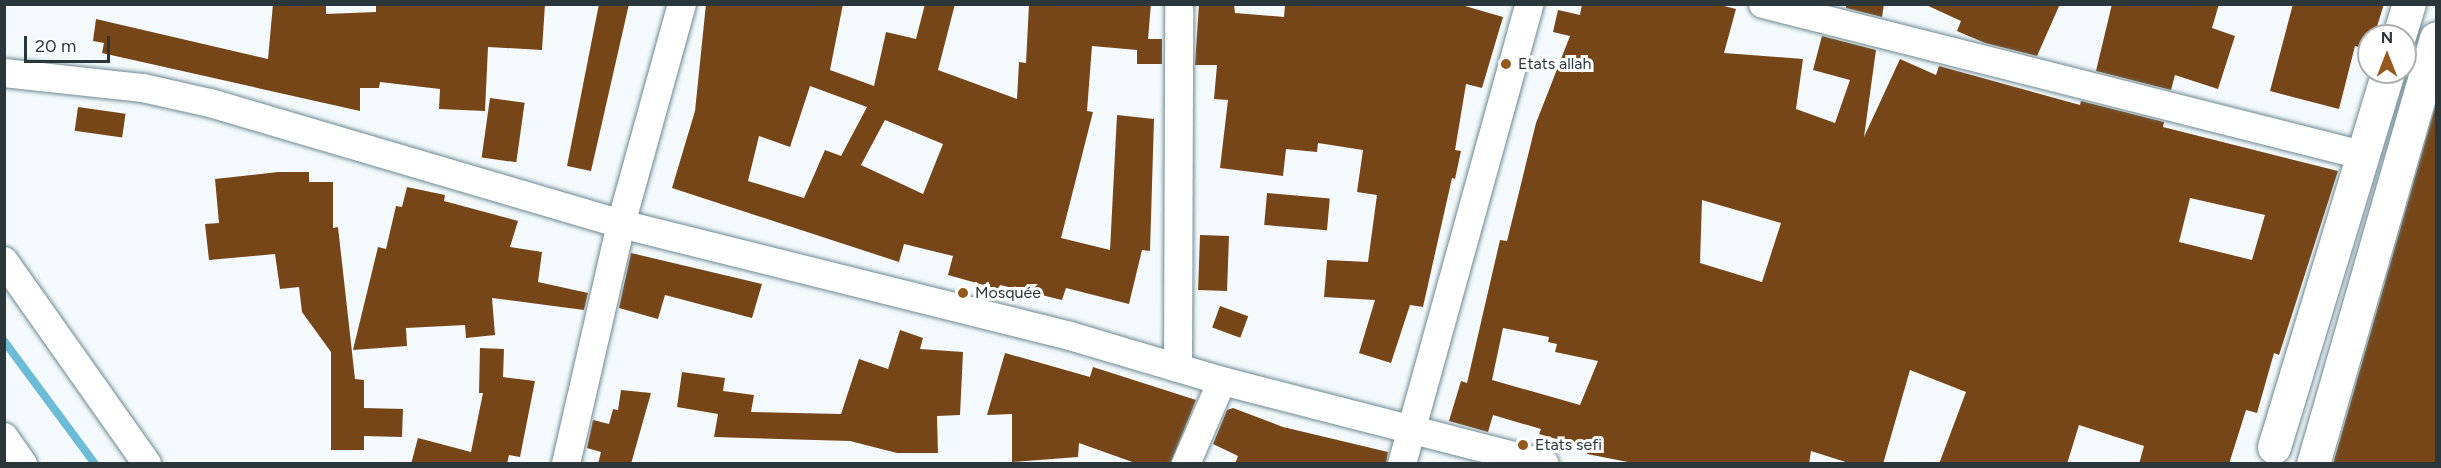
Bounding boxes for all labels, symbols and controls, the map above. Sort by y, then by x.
scale bar [27,24,112,62]
north arrow [2357,24,2417,84]
text: N [2381,28,2393,47]
text: 20 m [35,35,76,57]
place label: Etats allah [1518,54,1591,74]
marker: Etats allah [1499,57,1513,71]
place label: Mosquée [975,283,1041,303]
marker: Mosquée [956,286,970,300]
place label: Etats sefi [1535,435,1602,455]
marker: Etats sefi [1516,438,1530,452]

